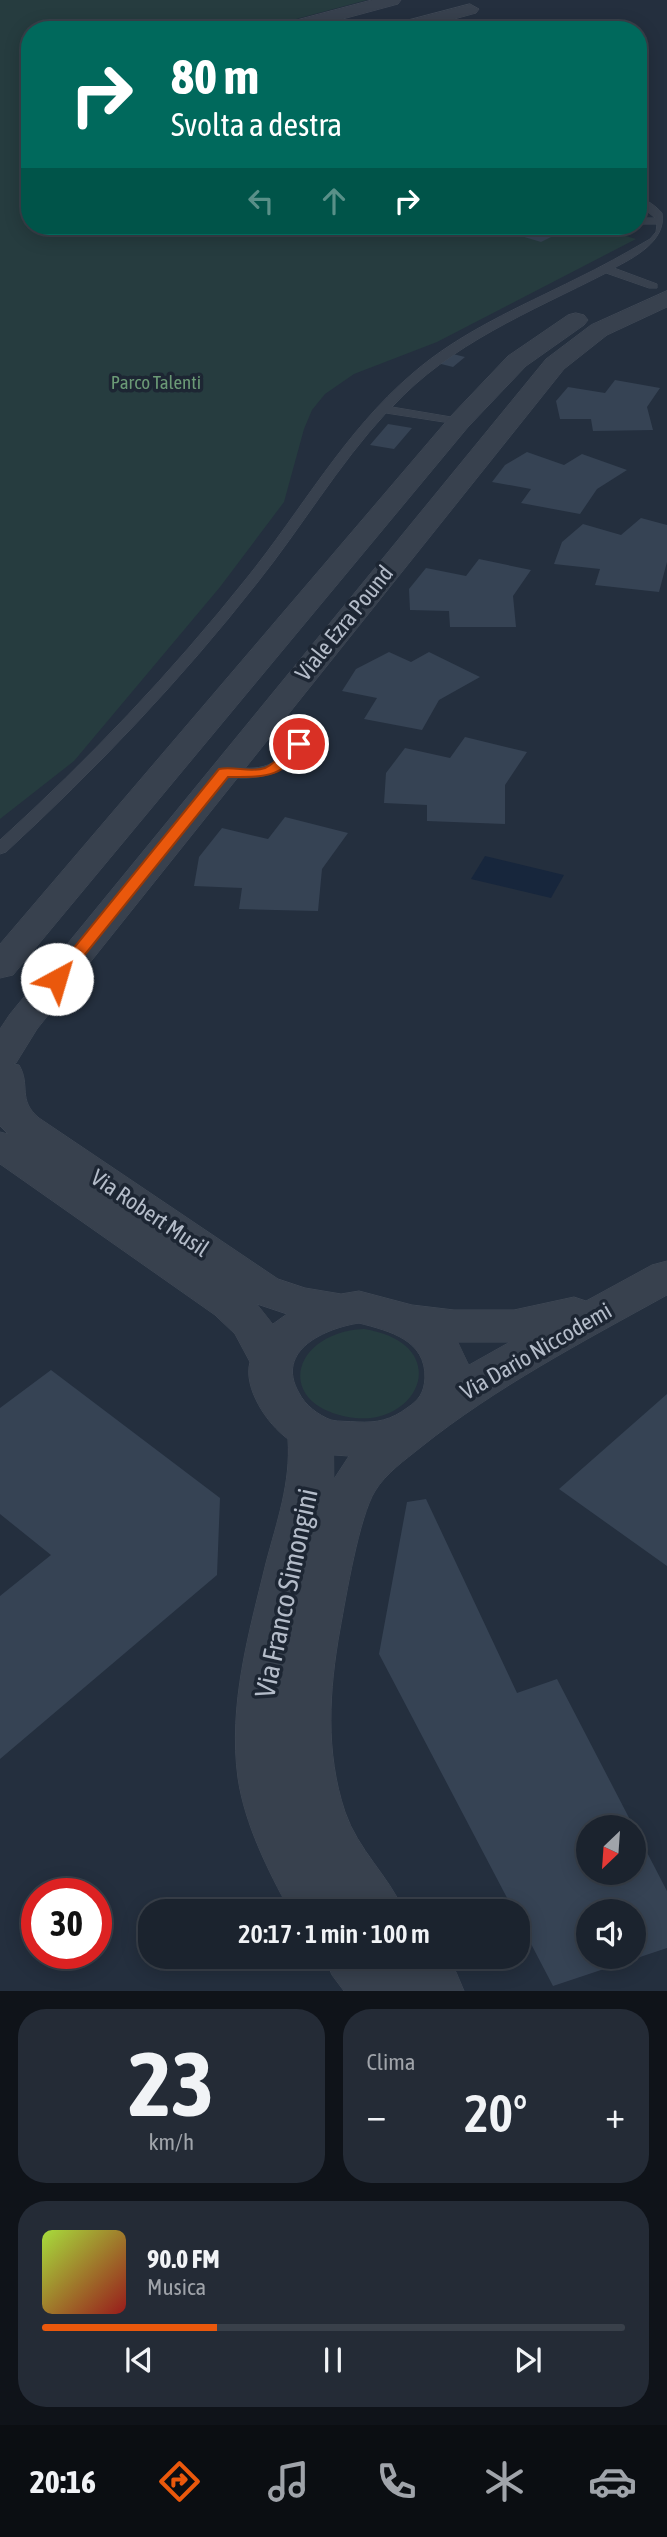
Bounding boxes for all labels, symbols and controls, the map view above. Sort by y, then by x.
text: 80 m [171,48,259,104]
icon: right [56,49,147,140]
text: Svolta a destra [171,106,342,143]
icon: left [242,182,280,220]
icon: ahead [315,182,353,220]
icon: right [388,182,426,220]
park label: Parco Talenti [111,371,201,393]
street label: Viale Ezra Pound [290,560,398,686]
pin [269,714,329,774]
icon: arrive [280,725,318,763]
position arrow [20,942,94,1016]
street label: Via Robert Musil [86,1164,214,1262]
street label: Via Dario Niccodemi [456,1297,616,1405]
street label: Via Franco Simongini [248,1486,324,1700]
north arrow [576,1815,646,1885]
map controls [576,1815,646,1969]
speed limit sign: 30 [21,1878,112,1969]
button: sound [576,1899,646,1969]
text: 20:17 · 1 min · 100 m [238,1919,430,1949]
text: 23 [128,2031,214,2135]
text: Clima [367,2049,416,2075]
text: 20° [464,2083,527,2143]
text: − [367,2093,386,2136]
text: + [605,2093,625,2136]
text: km/h [148,2129,194,2155]
text: 90.0 FM [147,2244,220,2274]
text: Musica [147,2274,206,2300]
icon: previous [120,2341,158,2379]
icon: pause [314,2341,352,2379]
icon: next [509,2341,547,2379]
icon: directions [155,2457,204,2506]
icon: music [264,2457,313,2506]
icon: phone [372,2457,421,2506]
icon: climate [480,2457,529,2506]
icon: car [588,2457,637,2506]
text: 20:16 [30,2463,96,2500]

